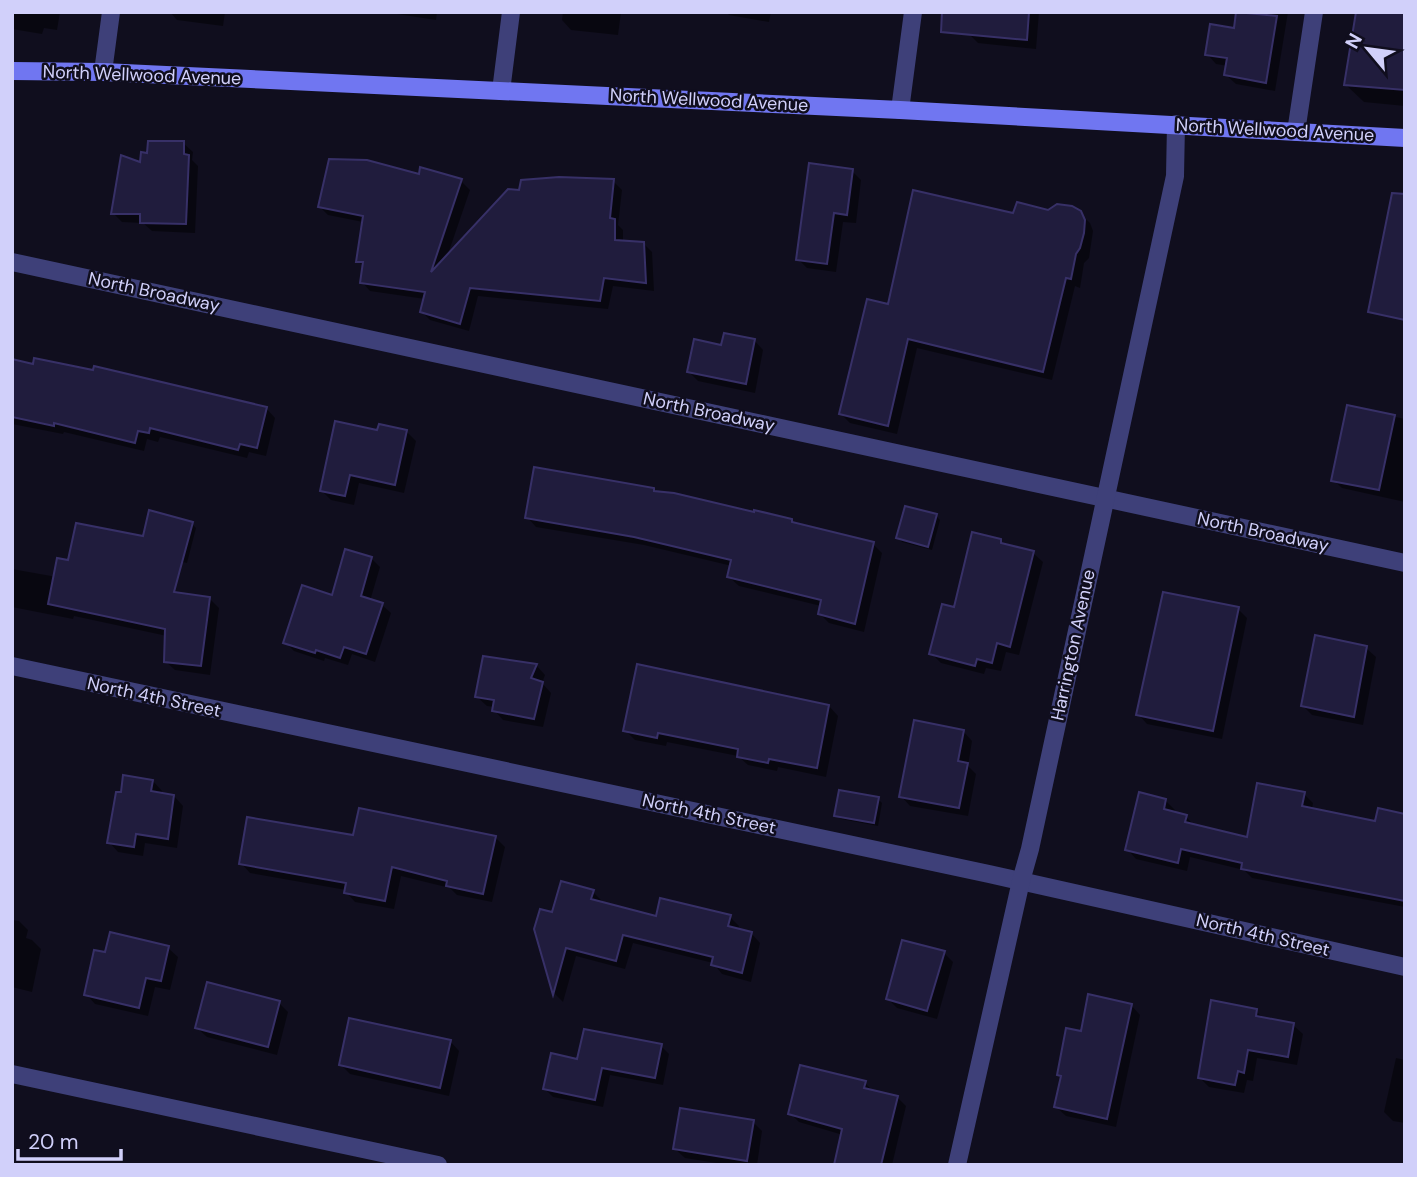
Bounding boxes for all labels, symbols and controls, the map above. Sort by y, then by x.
north arrow [1333,14,1403,84]
text: N [1339,29,1368,53]
street label: North Wellwood Avenue [42,60,242,90]
street label: North Wellwood Avenue [609,83,809,117]
street label: North Wellwood Avenue [1175,113,1375,147]
street label: North Broadway [86,266,222,318]
street label: North Broadway [641,386,777,438]
street label: North Broadway [1195,506,1331,558]
street label: Harrington Avenue [1045,567,1101,723]
street label: North 4th Street [85,671,223,723]
street label: North 4th Street [640,788,778,840]
street label: North 4th Street [1194,908,1332,962]
scale bar [18,1118,121,1162]
text: 20 m [28,1128,79,1156]

